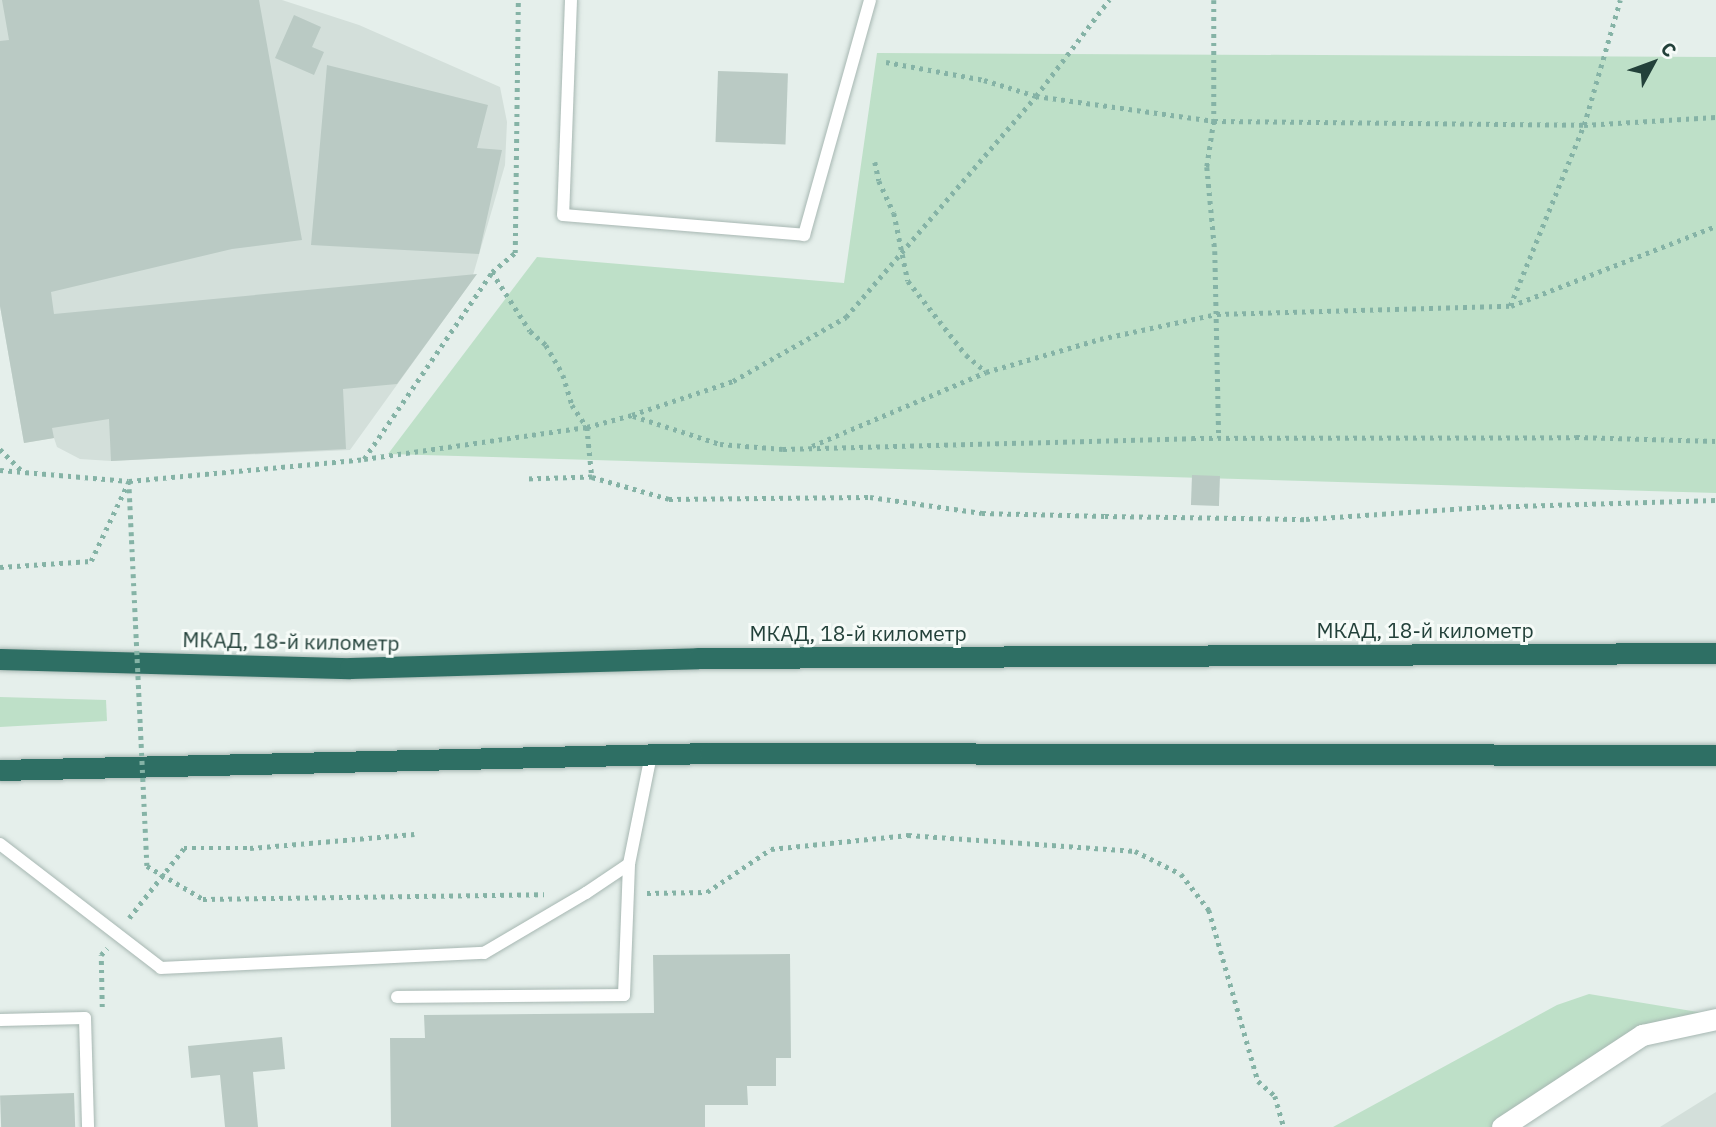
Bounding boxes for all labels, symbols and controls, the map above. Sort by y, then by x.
north arrow [1618,28,1688,98]
text: С [1656,37,1682,62]
street label: МКАД, 18-й километр [1316,617,1534,643]
street label: МКАД, 18-й километр [749,620,967,646]
street label: МКАД, 18-й километр [182,627,400,655]

